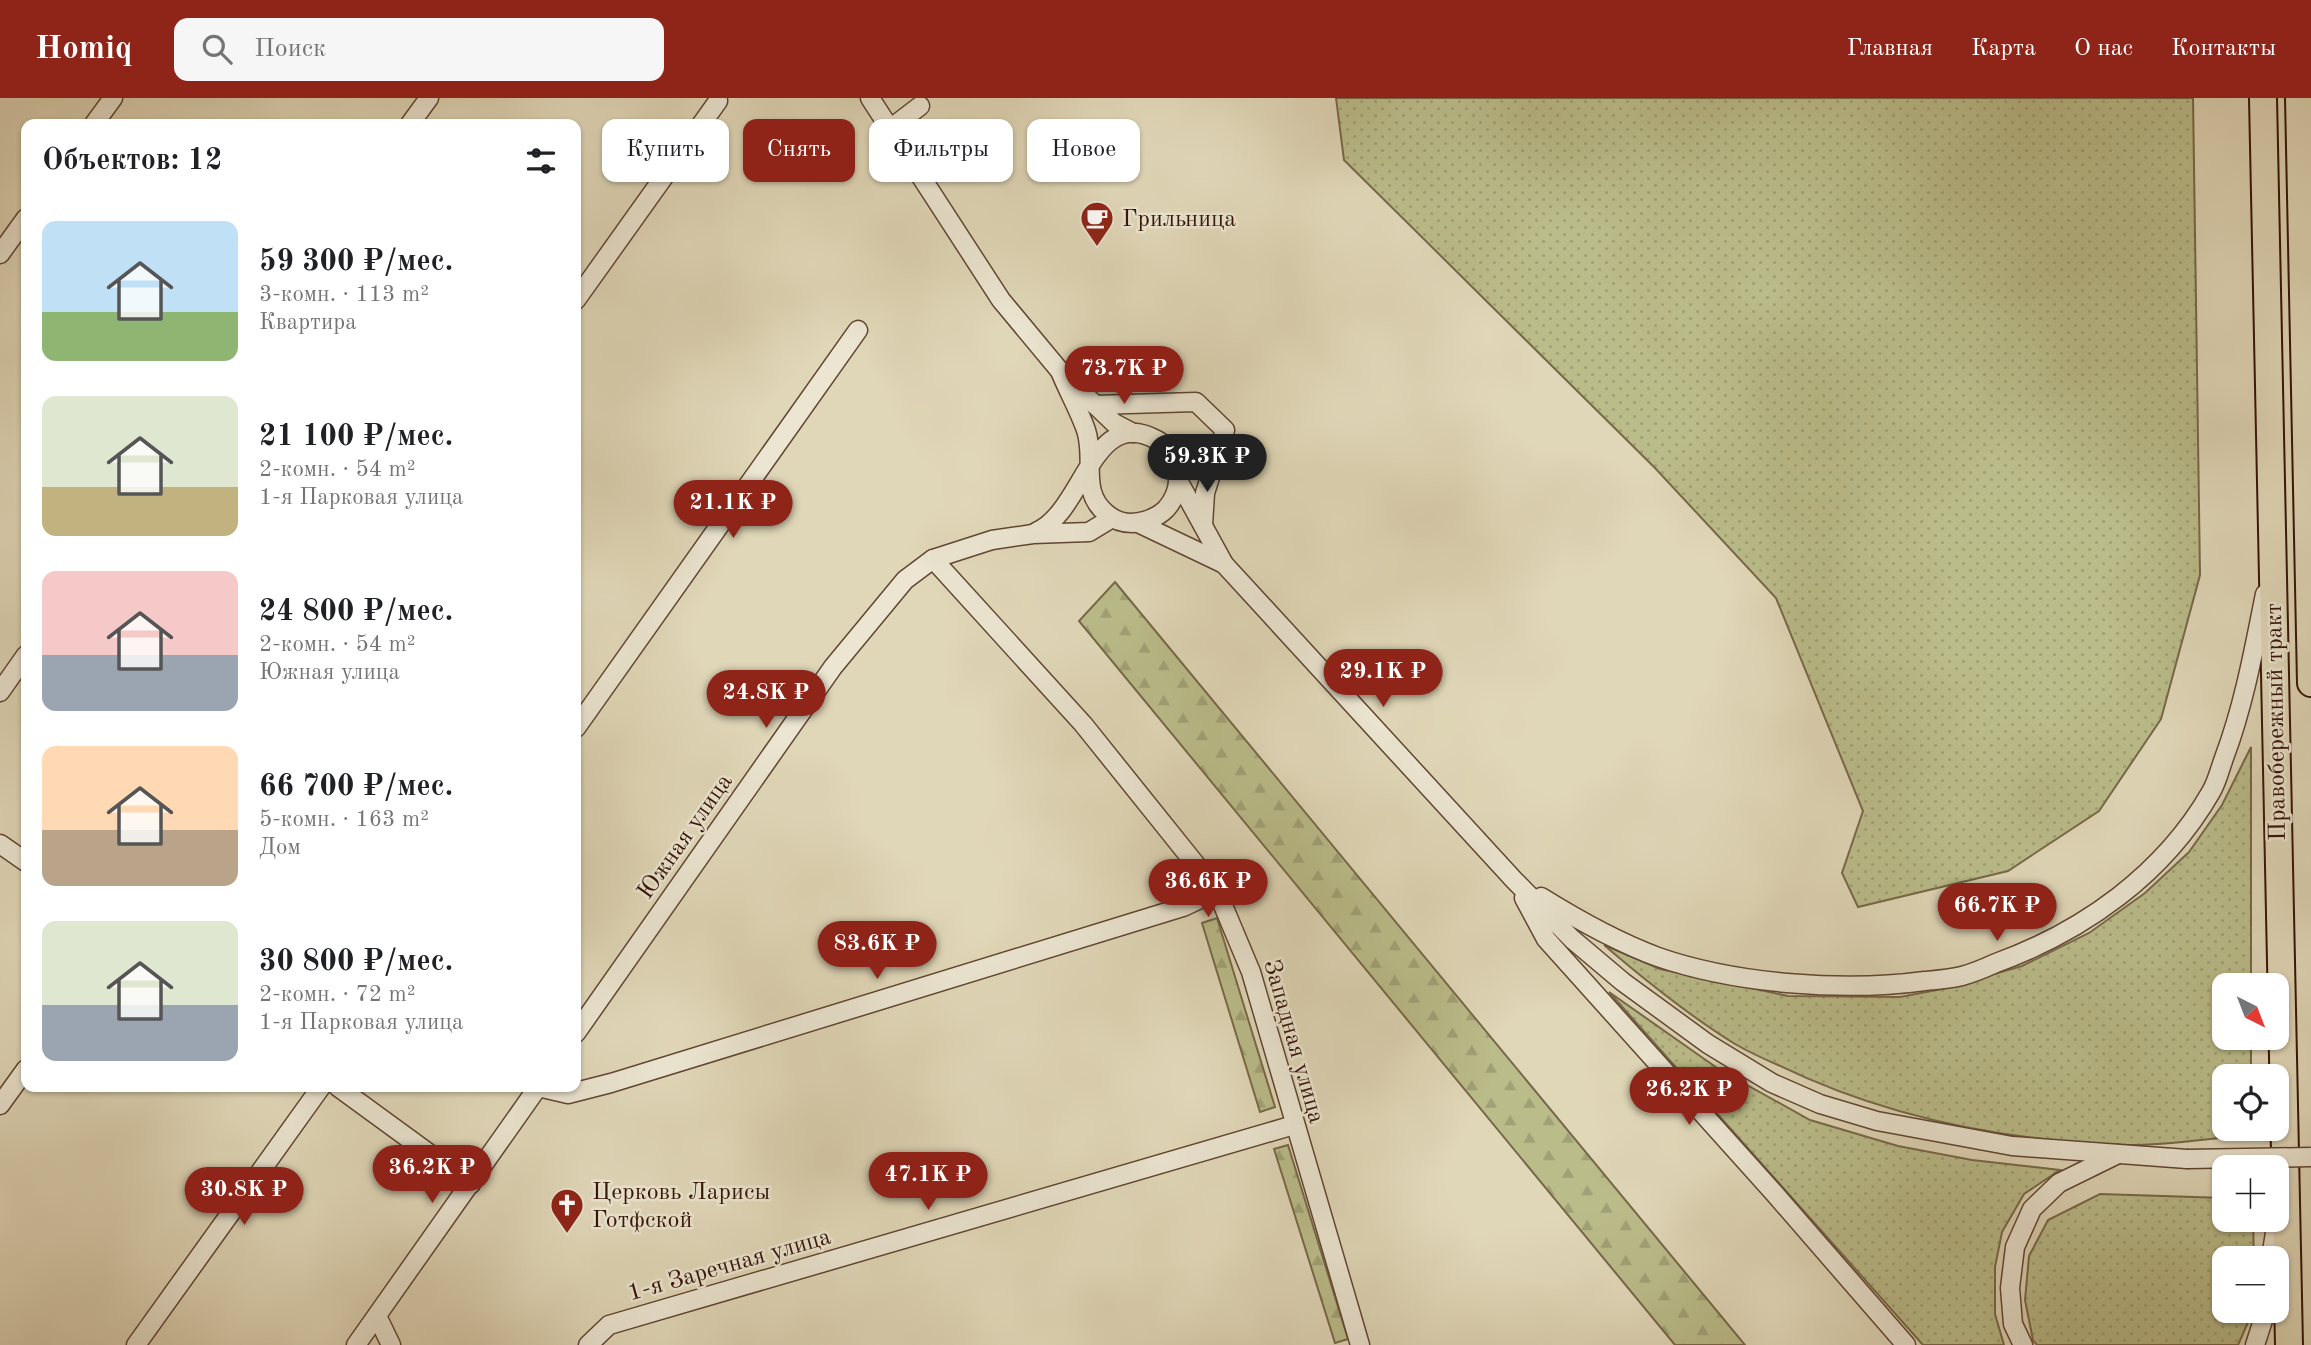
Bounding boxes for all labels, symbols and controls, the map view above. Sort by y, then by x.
search box [174,18,664,81]
icon: search [198,30,236,68]
text: Homiq [35,33,132,66]
text: Поиск [254,36,326,62]
text: Главная [1847,37,1933,61]
text: Карта [1971,37,2036,61]
text: О нас [2074,37,2133,61]
text: Контакты [2171,37,2276,61]
chip: Купить [602,119,729,182]
chip: Снять [743,119,855,182]
chip: Фильтры [869,119,1013,182]
chip: Новое [1027,119,1140,182]
icon: filters [522,142,560,180]
text: Объектов: 12 [42,146,222,176]
cafe icon: Грильница [1078,199,1116,248]
place label: Грильница [1122,208,1236,232]
text: 59 300 ₽/мес. [259,247,453,277]
icon: home [98,249,182,333]
text: 3-комн. · 113 m² [259,283,429,306]
text: Квартира [259,311,357,334]
pin: 73.7K ₽ [1059,346,1189,406]
text: 73.7K ₽ [1081,357,1167,380]
text: 21 100 ₽/мес. [259,422,453,452]
icon: home [98,424,182,508]
pin: 59.3K ₽ [1142,434,1272,494]
text: 59.3K ₽ [1164,445,1250,468]
text: 2-комн. · 54 m² [259,458,416,481]
pin: 21.1K ₽ [668,480,798,540]
text: 1-я Парковая улица [259,486,463,509]
text: 21.1K ₽ [690,491,776,514]
text: 24 800 ₽/мес. [259,597,453,627]
icon: home [98,599,182,683]
street label: Правобережный тракт [2263,603,2291,841]
text: 2-комн. · 54 m² [259,633,416,656]
pin: 29.1K ₽ [1318,650,1448,709]
text: 29.1K ₽ [1340,660,1426,683]
text: Южная улица [259,661,400,684]
pin: 24.8K ₽ [701,670,831,730]
text: 24.8K ₽ [723,681,809,704]
street label: Южная улица [634,770,738,904]
text: 66 700 ₽/мес. [259,772,453,802]
icon: home [98,774,182,858]
text: 5-комн. · 163 m² [259,808,429,831]
text: Дом [259,836,301,859]
pin: 36.6K ₽ [1143,860,1273,919]
text: 36.6K ₽ [1165,870,1251,893]
pin: 66.7K ₽ [1932,884,2062,943]
text: 66.7K ₽ [1954,894,2040,917]
pin: 83.6K ₽ [812,922,942,981]
text: 83.6K ₽ [834,932,920,955]
text: 30 800 ₽/мес. [259,947,453,977]
icon: home [98,949,182,1033]
street label: Западная улица [1258,957,1328,1126]
north arrow [2212,973,2289,1050]
map controls [2212,973,2289,1323]
text: 2-комн. · 72 m² [259,983,416,1006]
text: 1-я Парковая улица [259,1011,463,1034]
button: locate [2212,1064,2289,1141]
pin: 26.2K ₽ [1624,1068,1754,1127]
text: 26.2K ₽ [1646,1078,1732,1101]
pin: 36.2K ₽ [367,1146,497,1205]
pin: 47.1K ₽ [863,1152,993,1212]
button: + [2212,1155,2289,1232]
text: 36.2K ₽ [389,1156,475,1179]
text: 47.1K ₽ [885,1163,971,1186]
pin: 30.8K ₽ [179,1168,309,1227]
text: 30.8K ₽ [201,1178,287,1201]
place label: Церковь Ларисы Готфской [592,1181,770,1233]
church icon: Церковь Ларисы Готфской [548,1186,586,1235]
street label: 1-я Заречная улица [625,1225,834,1306]
button: − [2212,1246,2289,1323]

